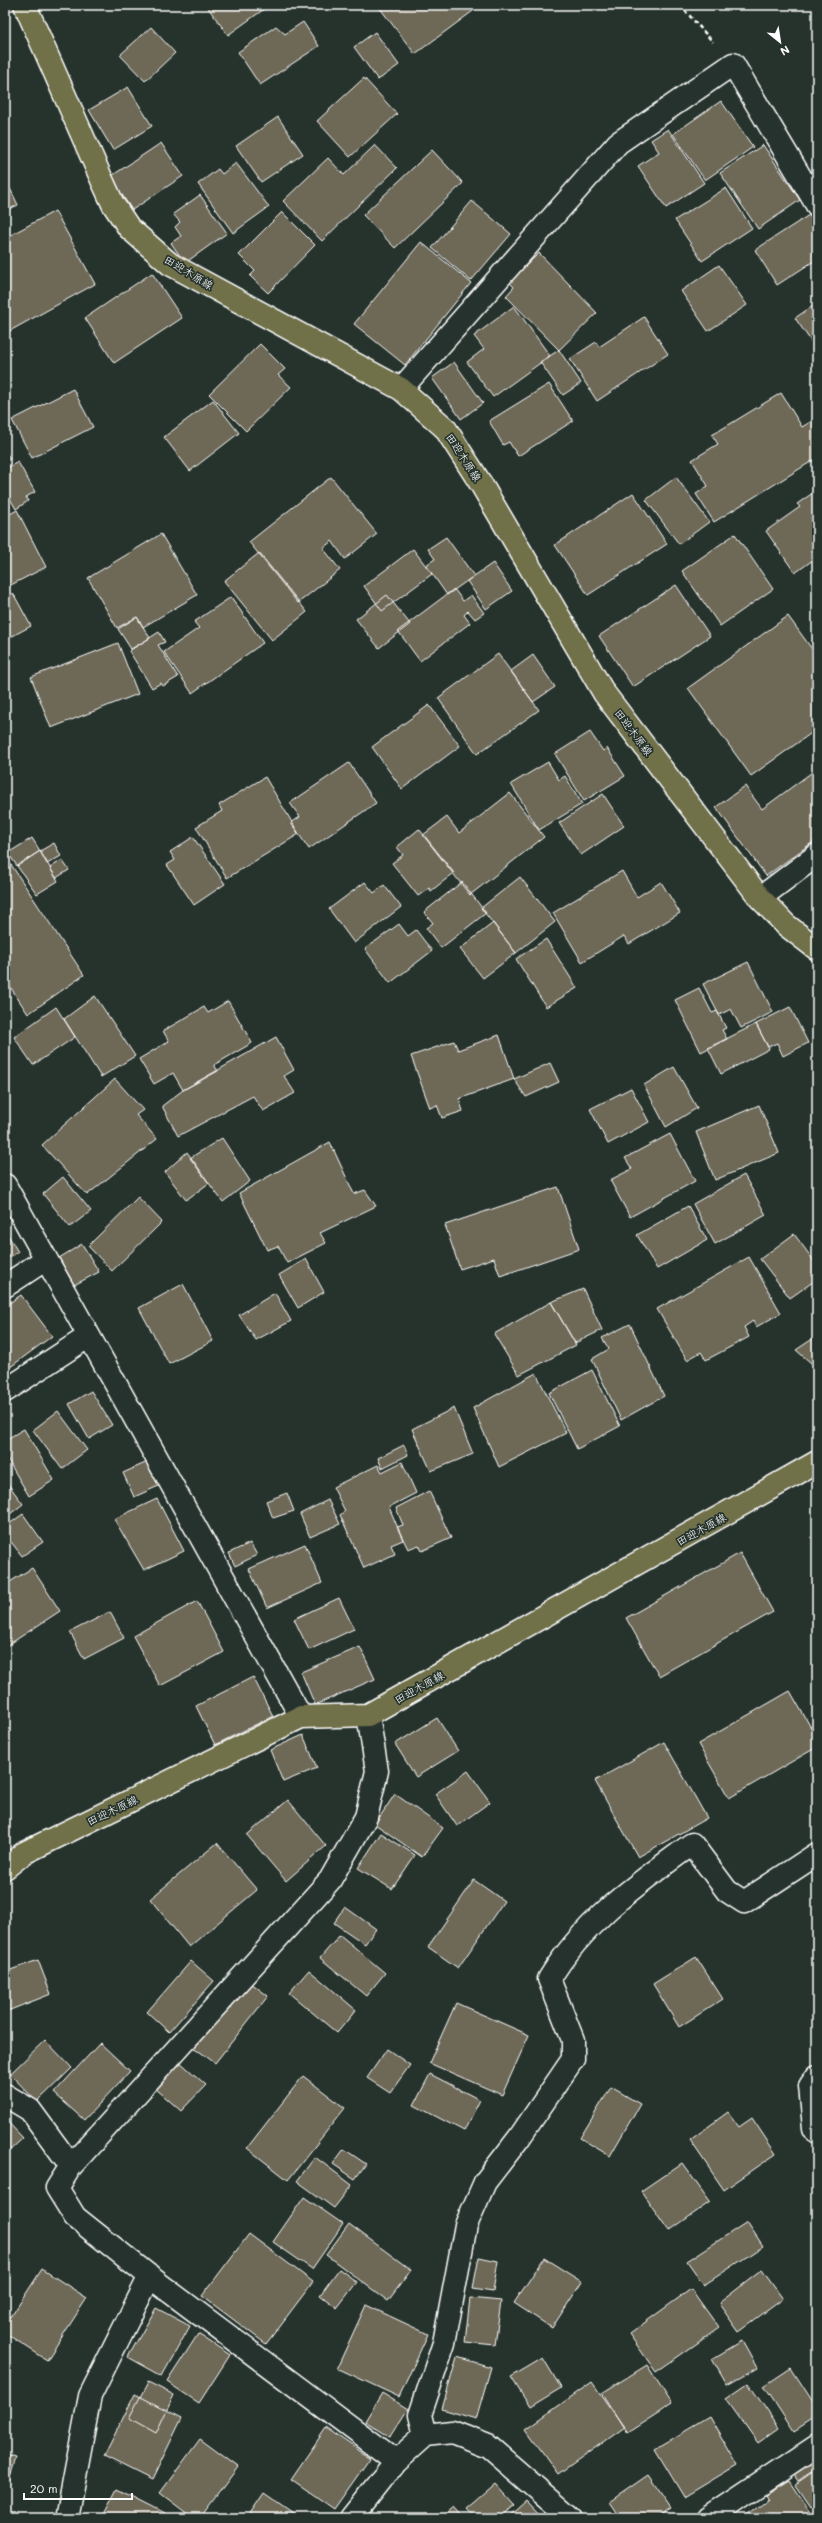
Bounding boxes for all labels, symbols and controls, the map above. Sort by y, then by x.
north arrow [760,22,800,62]
text: N [778,43,793,60]
street label: 田迎木原線 [162,251,216,293]
street label: 田迎木原線 [443,430,485,484]
street label: 田迎木原線 [611,706,657,758]
street label: 田迎木原線 [673,1509,729,1549]
street label: 田迎木原線 [391,1667,447,1707]
street label: 田迎木原線 [84,1791,140,1829]
scale bar [24,2475,132,2501]
text: 20 m [30,2480,58,2496]

